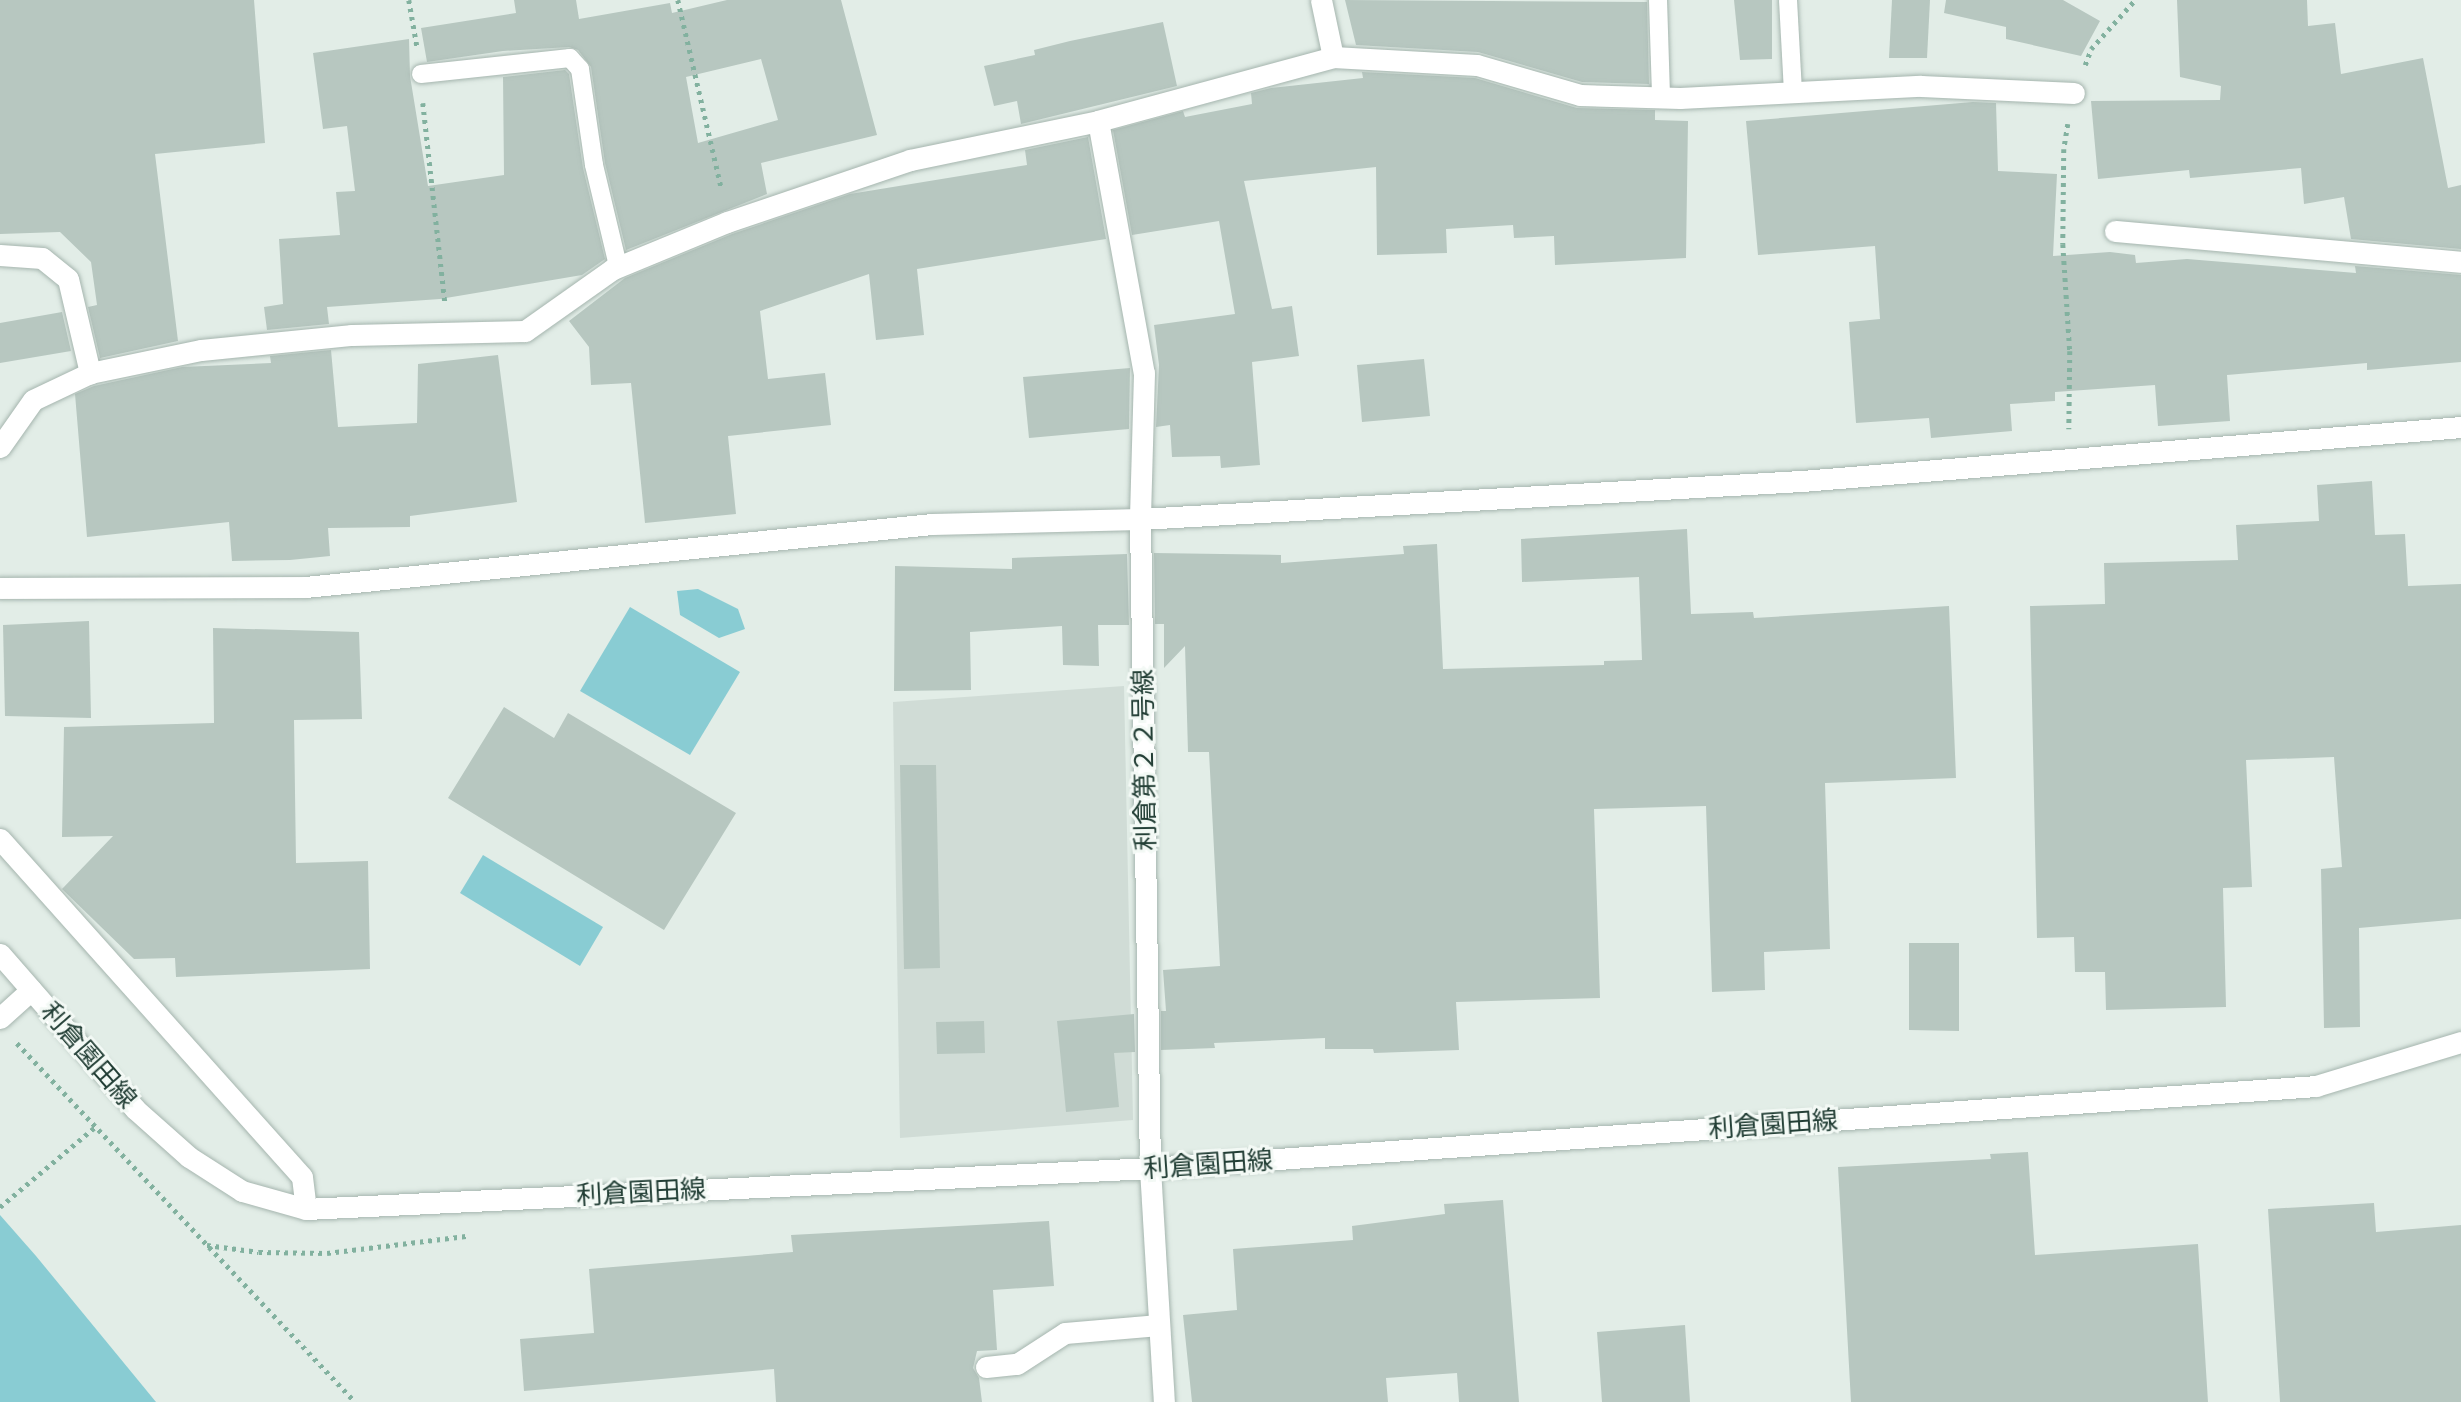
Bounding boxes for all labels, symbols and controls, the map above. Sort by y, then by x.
street label: 利倉第２２号線 [1127,669,1161,851]
street label: 利倉園田線 [35,996,143,1114]
street label: 利倉園田線 [1707,1104,1839,1144]
street label: 利倉園田線 [1142,1144,1274,1184]
street label: 利倉園田線 [575,1173,707,1211]

